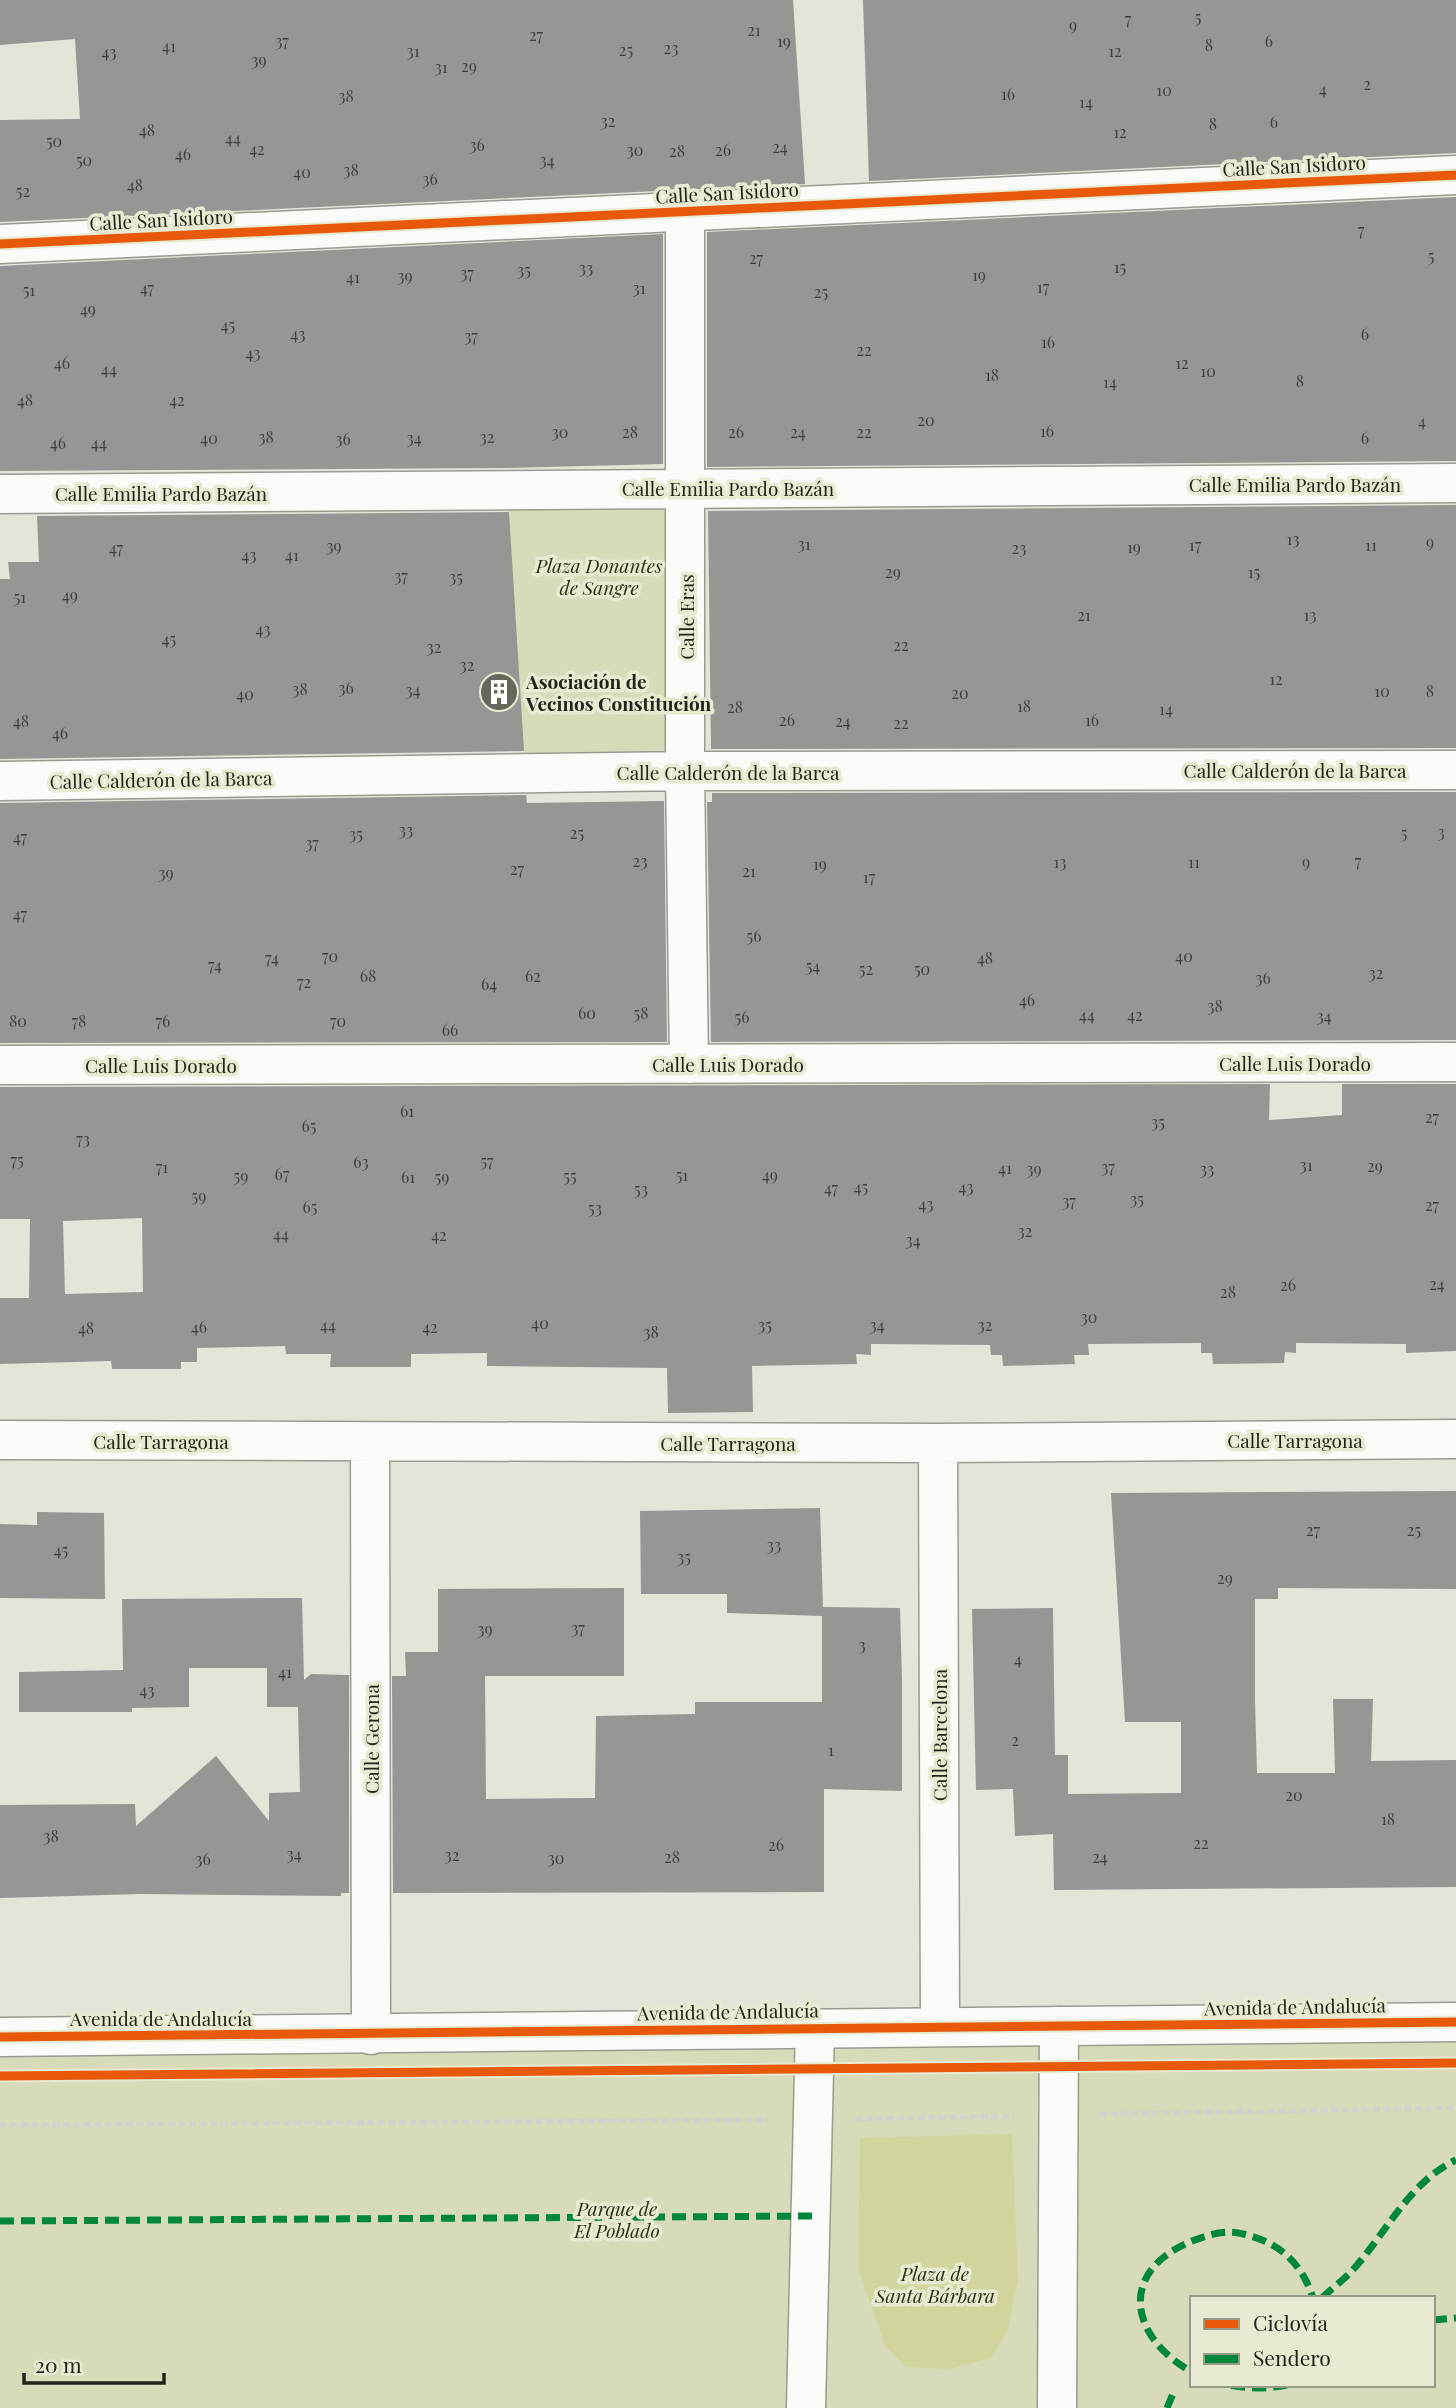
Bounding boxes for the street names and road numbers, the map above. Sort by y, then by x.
street label: Calle San Isidoro [1222,148,1366,182]
street label: Calle San Isidoro [655,175,799,209]
street label: Calle San Isidoro [89,202,233,236]
street label: Calle Emilia Pardo Bazán [1189,471,1402,497]
street label: Calle Emilia Pardo Bazán [622,475,835,501]
street label: Calle Emilia Pardo Bazán [55,480,268,506]
street label: Calle Eras [673,574,699,660]
street label: Calle Calderón de la Barca [1184,757,1407,783]
street label: Calle Calderón de la Barca [617,759,840,785]
street label: Calle Calderón de la Barca [49,764,273,794]
street label: Calle Luis Dorado [1219,1050,1371,1076]
street label: Calle Luis Dorado [652,1051,804,1077]
street label: Calle Luis Dorado [85,1052,237,1078]
street label: Calle Tarragona [1227,1427,1363,1453]
street label: Calle Tarragona [93,1428,229,1454]
street label: Calle Tarragona [660,1430,796,1456]
street label: Calle Barcelona [926,1668,952,1801]
street label: Calle Gerona [358,1684,384,1794]
street label: Avenida de Andalucía [1203,1991,1387,2021]
street label: Avenida de Andalucía [636,1996,820,2026]
street label: Avenida de Andalucía [69,2005,252,2031]

